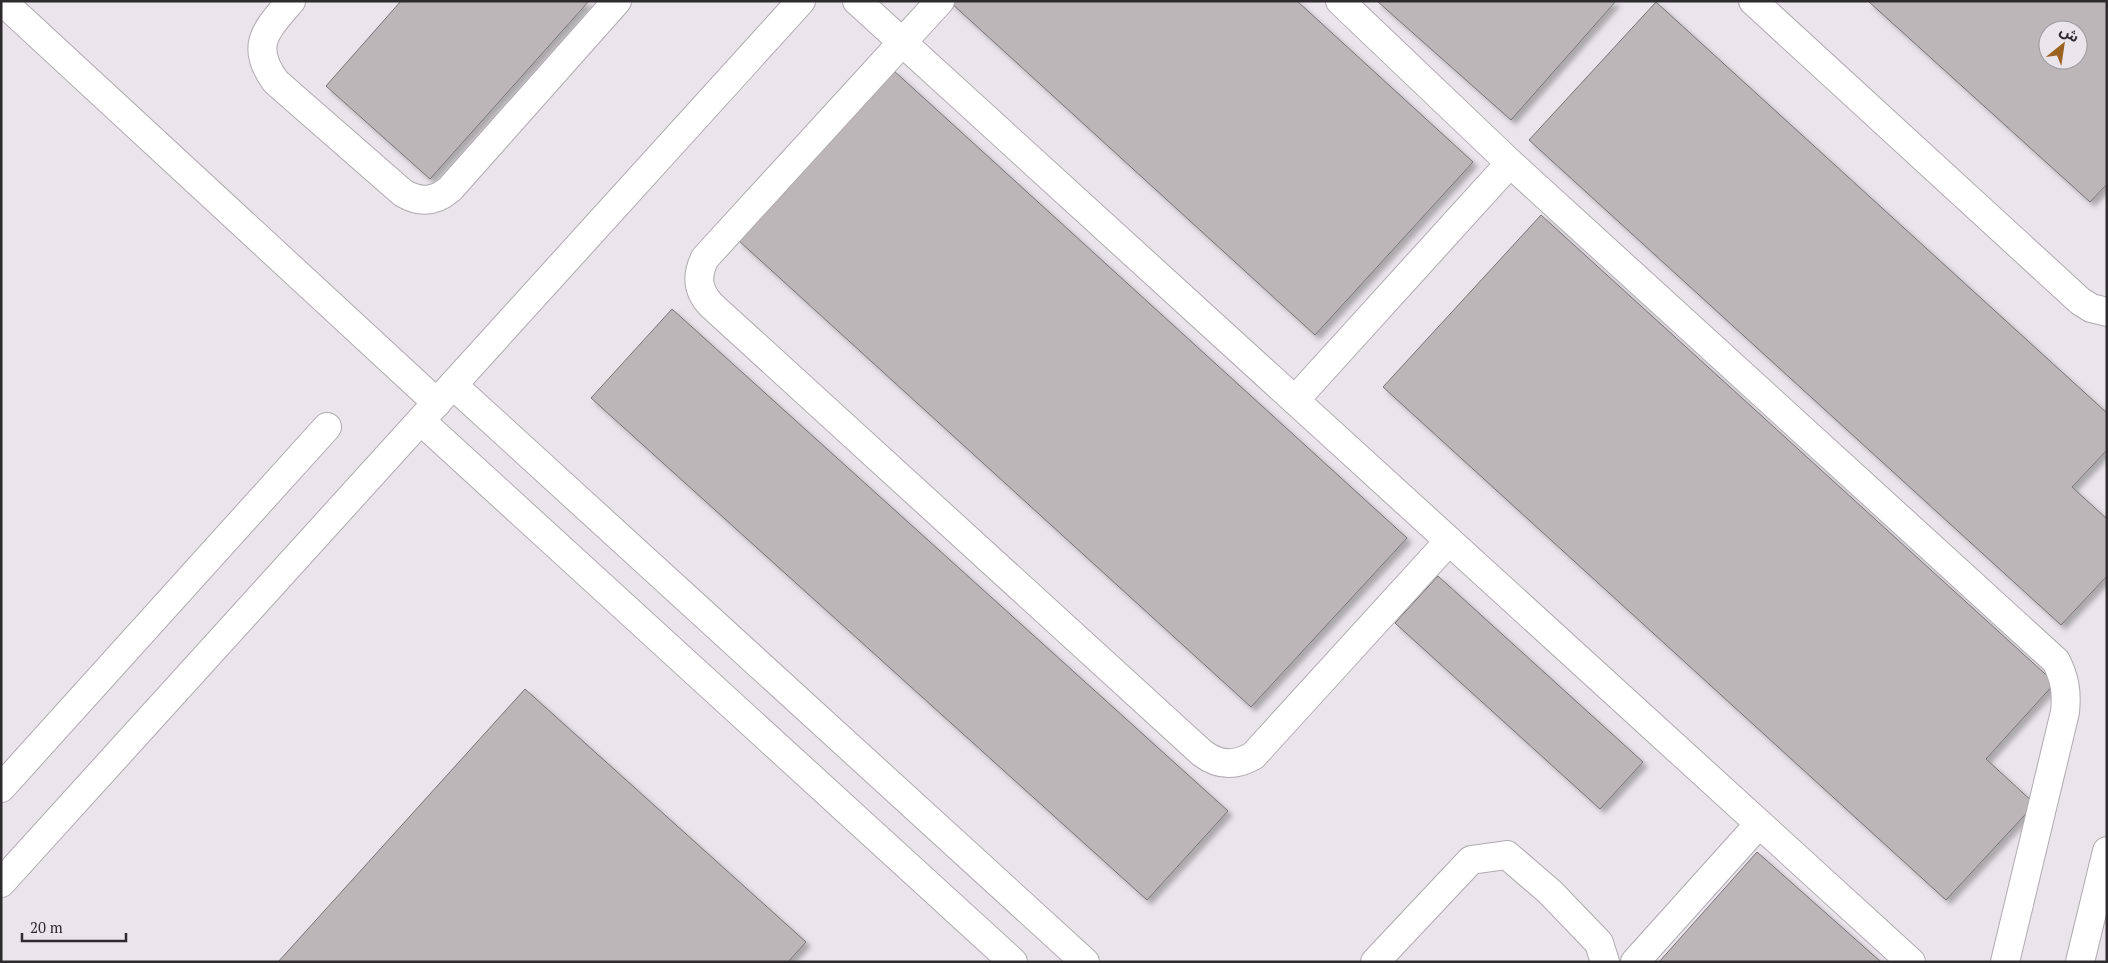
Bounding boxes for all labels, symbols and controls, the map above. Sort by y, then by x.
north arrow [2038,20,2088,70]
text: ش [2057,20,2083,46]
scale bar [22,910,126,942]
text: 20 m [30,917,63,937]

